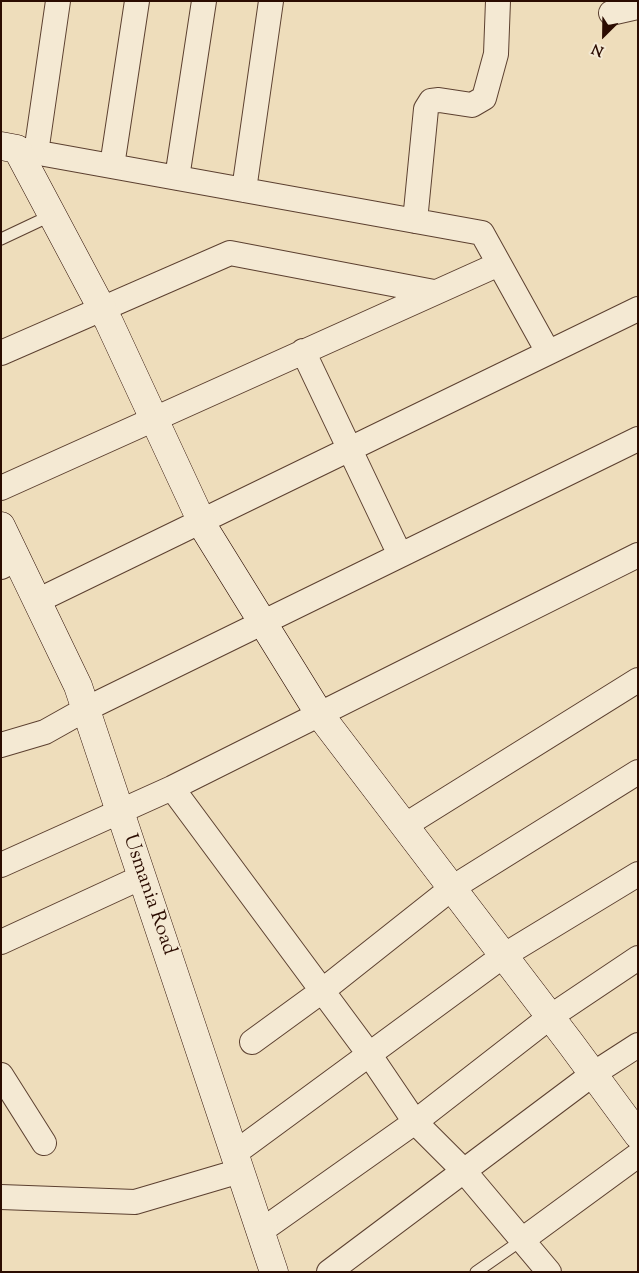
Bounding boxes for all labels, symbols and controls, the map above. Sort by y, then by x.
north arrow [579,10,629,60]
text: N [589,37,607,60]
street label: Usmania Road [116,832,180,958]

